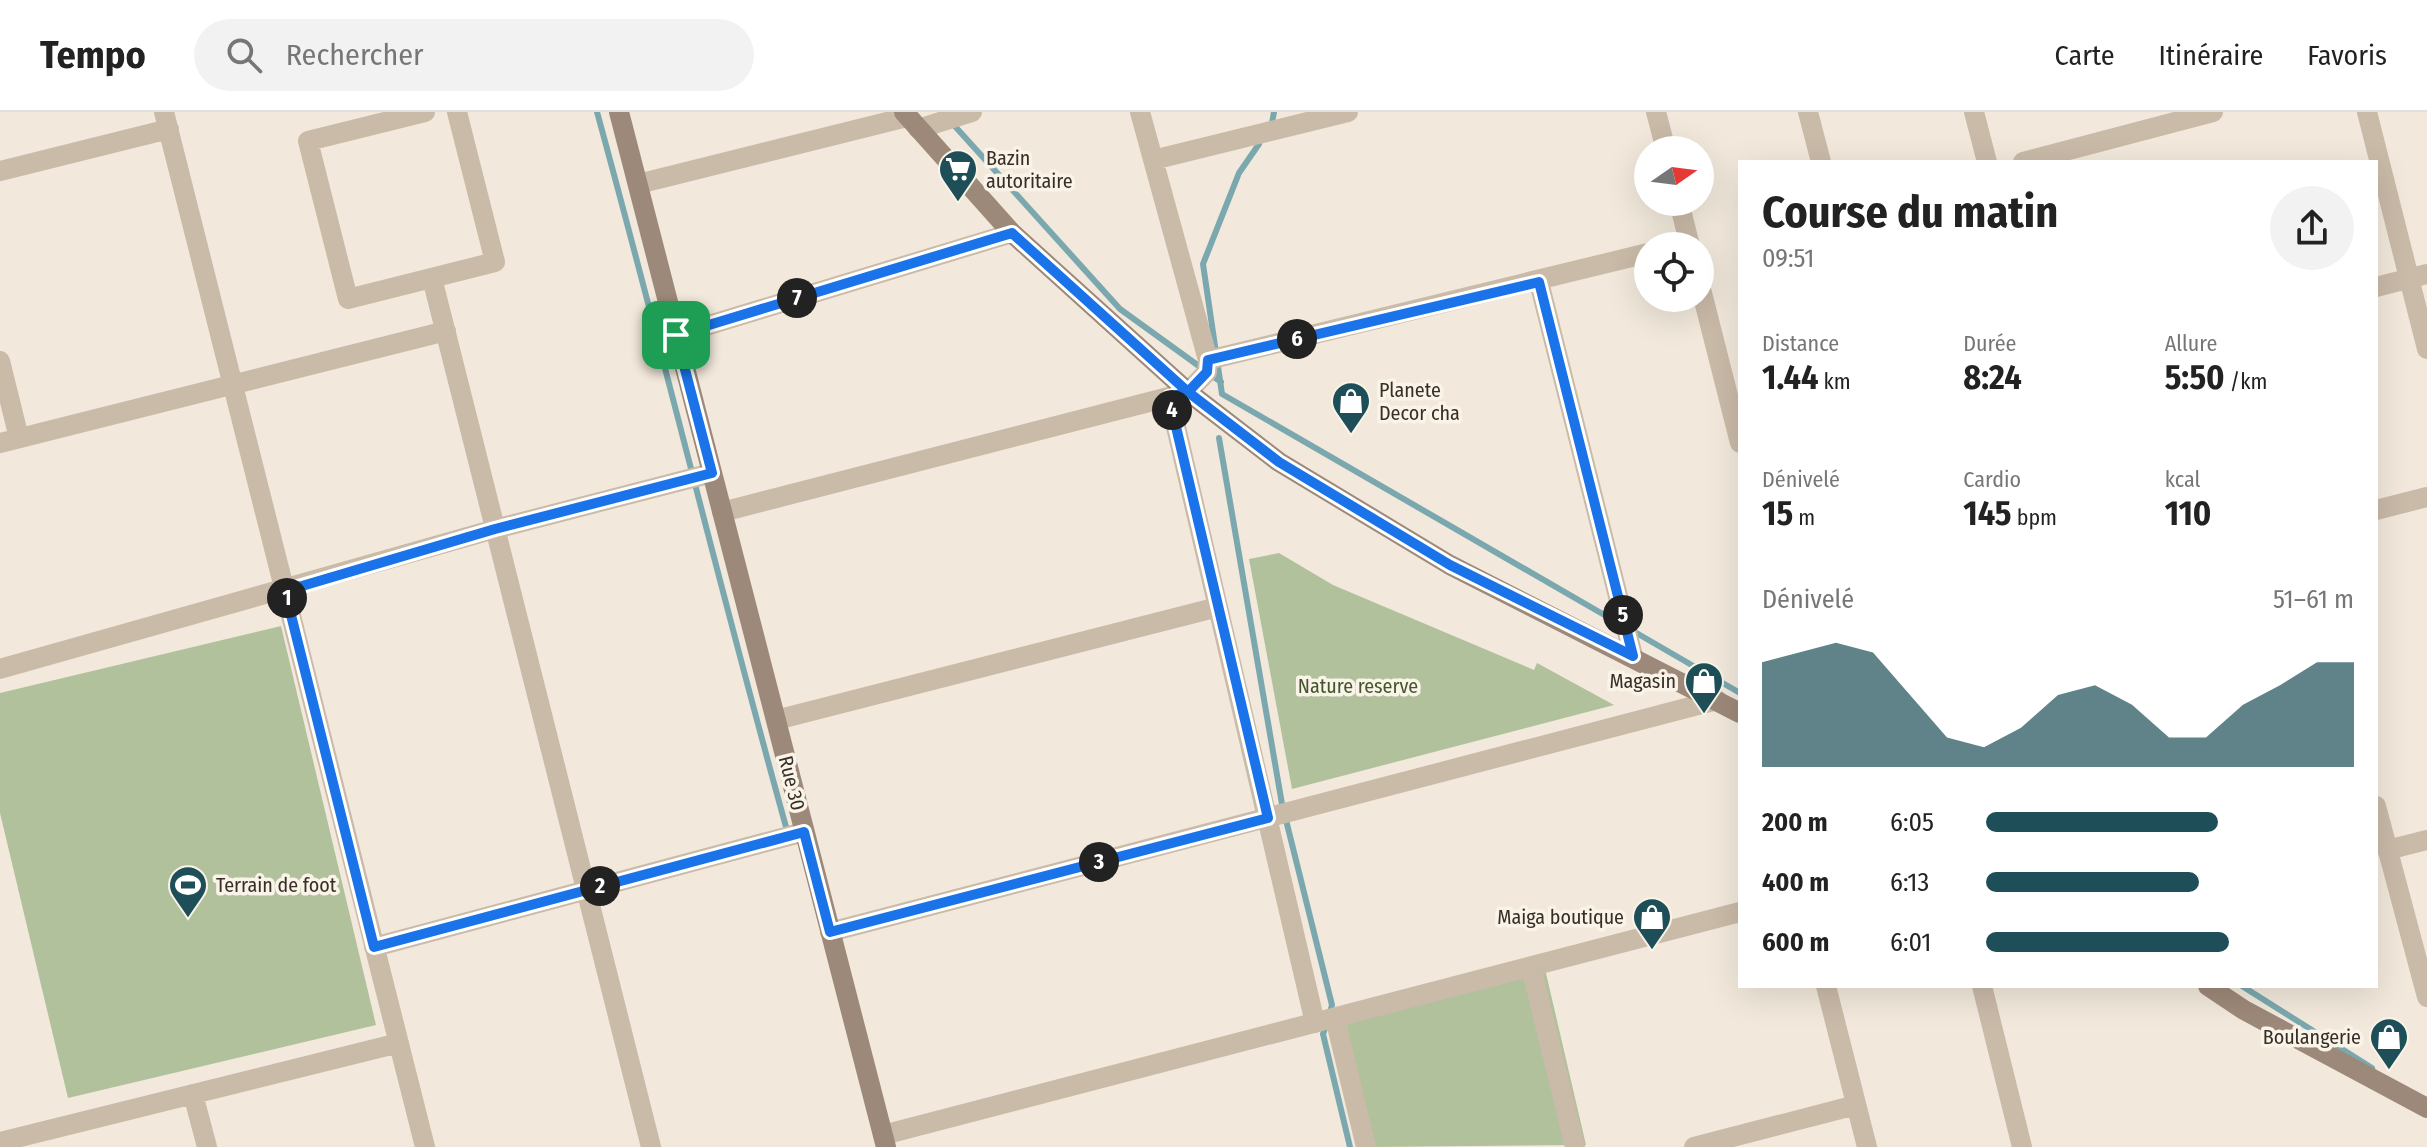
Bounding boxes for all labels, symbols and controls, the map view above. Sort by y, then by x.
search box [194,19,754,91]
text: Tempo [40,32,146,78]
icon: search [222,33,266,77]
text: Rechercher [286,37,423,73]
text: Carte [2055,39,2115,72]
text: Itinéraire [2159,39,2263,72]
text: Favoris [2307,39,2387,72]
north arrow [1634,136,1714,216]
map controls [1634,136,1714,312]
place label: Bazin autoritaire [986,146,1073,193]
supermarket icon: Bazin autoritaire [937,148,979,203]
text: Course du matin [1762,186,2058,239]
button: share [2270,186,2354,270]
button: locate [1634,232,1714,312]
text: 09:51 [1762,243,1814,274]
pin: 7 [777,278,817,318]
text: 7 [792,284,802,311]
pin [642,301,710,369]
icon: arrive [654,313,698,357]
pin: 6 [1277,319,1317,359]
text: 6 [1291,325,1303,352]
text: Distance [1762,330,1839,357]
text: Durée [1963,330,2016,357]
text: Allure [2165,330,2217,357]
text: 1.44 [1762,357,1818,398]
text: 8:24 [1963,357,2022,398]
text: 5:50 [2165,357,2225,398]
text: km [1818,368,1851,395]
text: /km [2225,368,2267,395]
place label: Planete Decor cha [1379,378,1460,425]
shop icon: Planete Decor cha [1330,380,1372,435]
pin: 4 [1152,390,1192,430]
text: 4 [1166,396,1178,423]
text: Dénivelé [1762,466,1840,493]
text: Cardio [1963,466,2021,493]
text: kcal [2165,466,2200,493]
text: 15 [1762,493,1793,534]
text: 145 [1963,493,2012,534]
text: 110 [2165,493,2211,534]
text: m [1793,504,1815,531]
text: bpm [2012,504,2057,531]
pin: 1 [267,578,307,618]
text: 1 [282,584,292,611]
text: Dénivelé [1762,584,1854,615]
text: 51–61 m [2273,584,2354,615]
pin: 5 [1603,595,1643,635]
text: 5 [1618,601,1628,628]
shop icon: Magasin [1683,660,1725,715]
place label: Magasin [1609,669,1676,693]
park label: Nature reserve [1298,674,1418,698]
street label: Rue 30 [774,753,810,813]
text: 200 m [1762,807,1828,838]
text: 6:05 [1890,807,1934,838]
pin: 3 [1079,842,1119,882]
text: 3 [1094,848,1104,875]
sports icon: Terrain de foot [167,864,209,919]
pin: 2 [580,866,620,906]
text: 400 m [1762,867,1829,898]
text: 6:13 [1890,867,1929,898]
text: 2 [595,872,605,899]
place label: Terrain de foot [216,873,337,897]
shop icon: Maiga boutique [1631,896,1673,951]
place label: Maiga boutique [1497,905,1624,929]
text: 600 m [1762,927,1829,958]
text: 6:01 [1890,927,1931,958]
shop icon: Boulangerie [2368,1016,2410,1071]
place label: Boulangerie [2263,1025,2361,1049]

